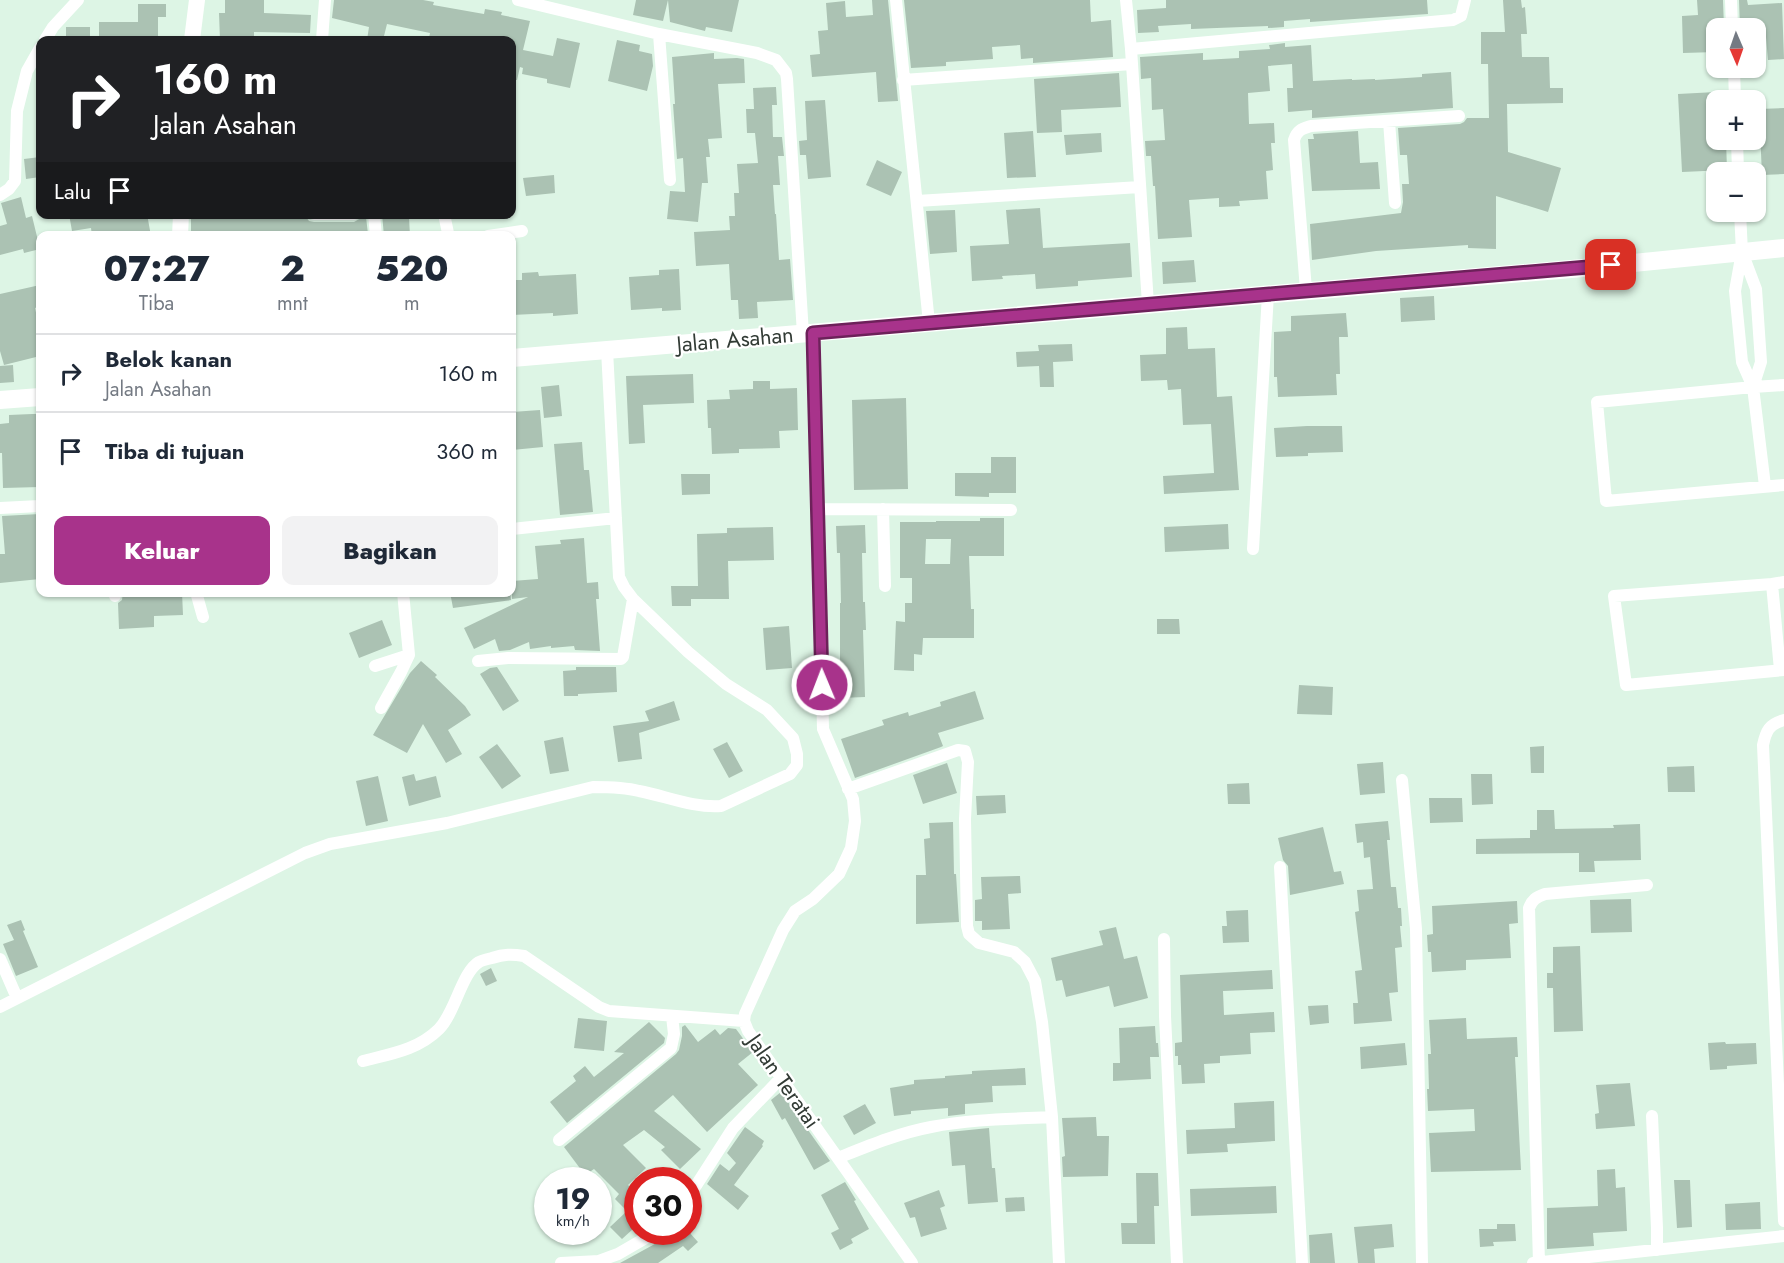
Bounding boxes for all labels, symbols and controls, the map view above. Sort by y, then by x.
north arrow [1706,18,1766,78]
map controls [1706,18,1766,222]
text: 160 m [153,49,277,110]
icon: right [54,60,132,138]
button: + [1706,90,1766,150]
text: Jalan Asahan [153,105,297,144]
button: − [1706,162,1766,222]
icon: arrive [103,174,136,207]
text: Lalu [54,175,91,207]
pin [1585,239,1636,290]
text: 07:27 [103,242,209,294]
text: 2 [280,242,305,294]
text: 520 [375,242,449,294]
icon: arrive [1594,248,1627,281]
text: Tiba [139,289,174,318]
text: mnt [277,289,308,318]
text: m [404,289,420,318]
street label: Jalan Asahan [672,318,795,360]
text: Belok kanan [105,343,232,375]
icon: right [54,357,87,390]
text: 160 m [438,357,498,389]
text: Jalan Asahan [105,375,212,404]
icon: arrive [54,435,87,468]
text: Tiba di tujuan [105,435,244,467]
text: 360 m [436,435,498,467]
button: Keluar [54,516,270,585]
button: Bagikan [282,516,498,585]
position arrow [790,653,854,717]
street label: Jalan Teratai [738,1025,828,1135]
speed limit sign: 30 [624,1167,702,1245]
text: 19 [555,1177,591,1220]
text: km/h [556,1210,590,1232]

